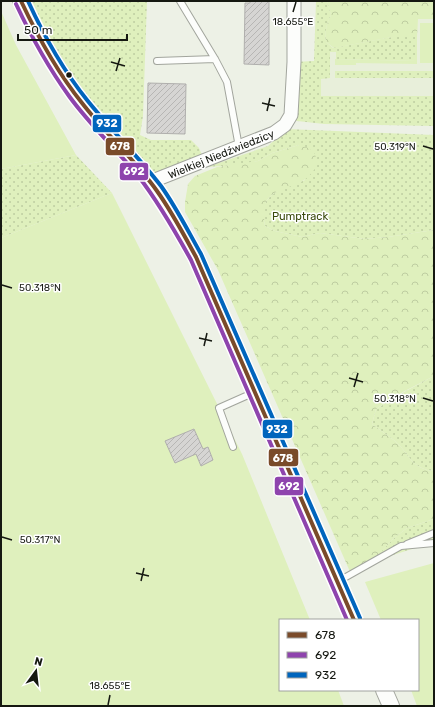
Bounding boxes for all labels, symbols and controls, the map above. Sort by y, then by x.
scale bar [18,16,127,42]
text: 18.655°E [273,16,313,28]
text: 50 m [24,23,52,37]
unlabelled marker [64,70,74,80]
line badge: 932 [92,114,122,133]
text: 932 [96,117,118,130]
street label: Wielkiej Niedźwiedzicy [166,127,276,182]
line badge: 678 [105,137,135,156]
text: 678 [110,140,130,153]
text: 50.319°N [374,141,416,153]
line badge: 692 [119,162,149,181]
text: 692 [123,165,145,178]
park label: Pumptrack [272,210,328,223]
text: 50.318°N [19,282,61,294]
text: 50.318°N [374,393,416,405]
line badge: 932 [262,419,293,439]
text: 932 [266,423,288,436]
line badge: 678 [268,448,299,467]
text: 678 [273,452,293,465]
line badge: 692 [274,476,304,496]
text: 692 [278,480,300,493]
text: 50.317°N [20,534,60,546]
legend [279,619,419,691]
text: 678 [315,628,336,642]
text: 692 [315,648,336,662]
north arrow [16,651,56,691]
text: N [33,655,44,669]
text: 932 [315,668,336,682]
text: 18.655°E [90,680,130,692]

